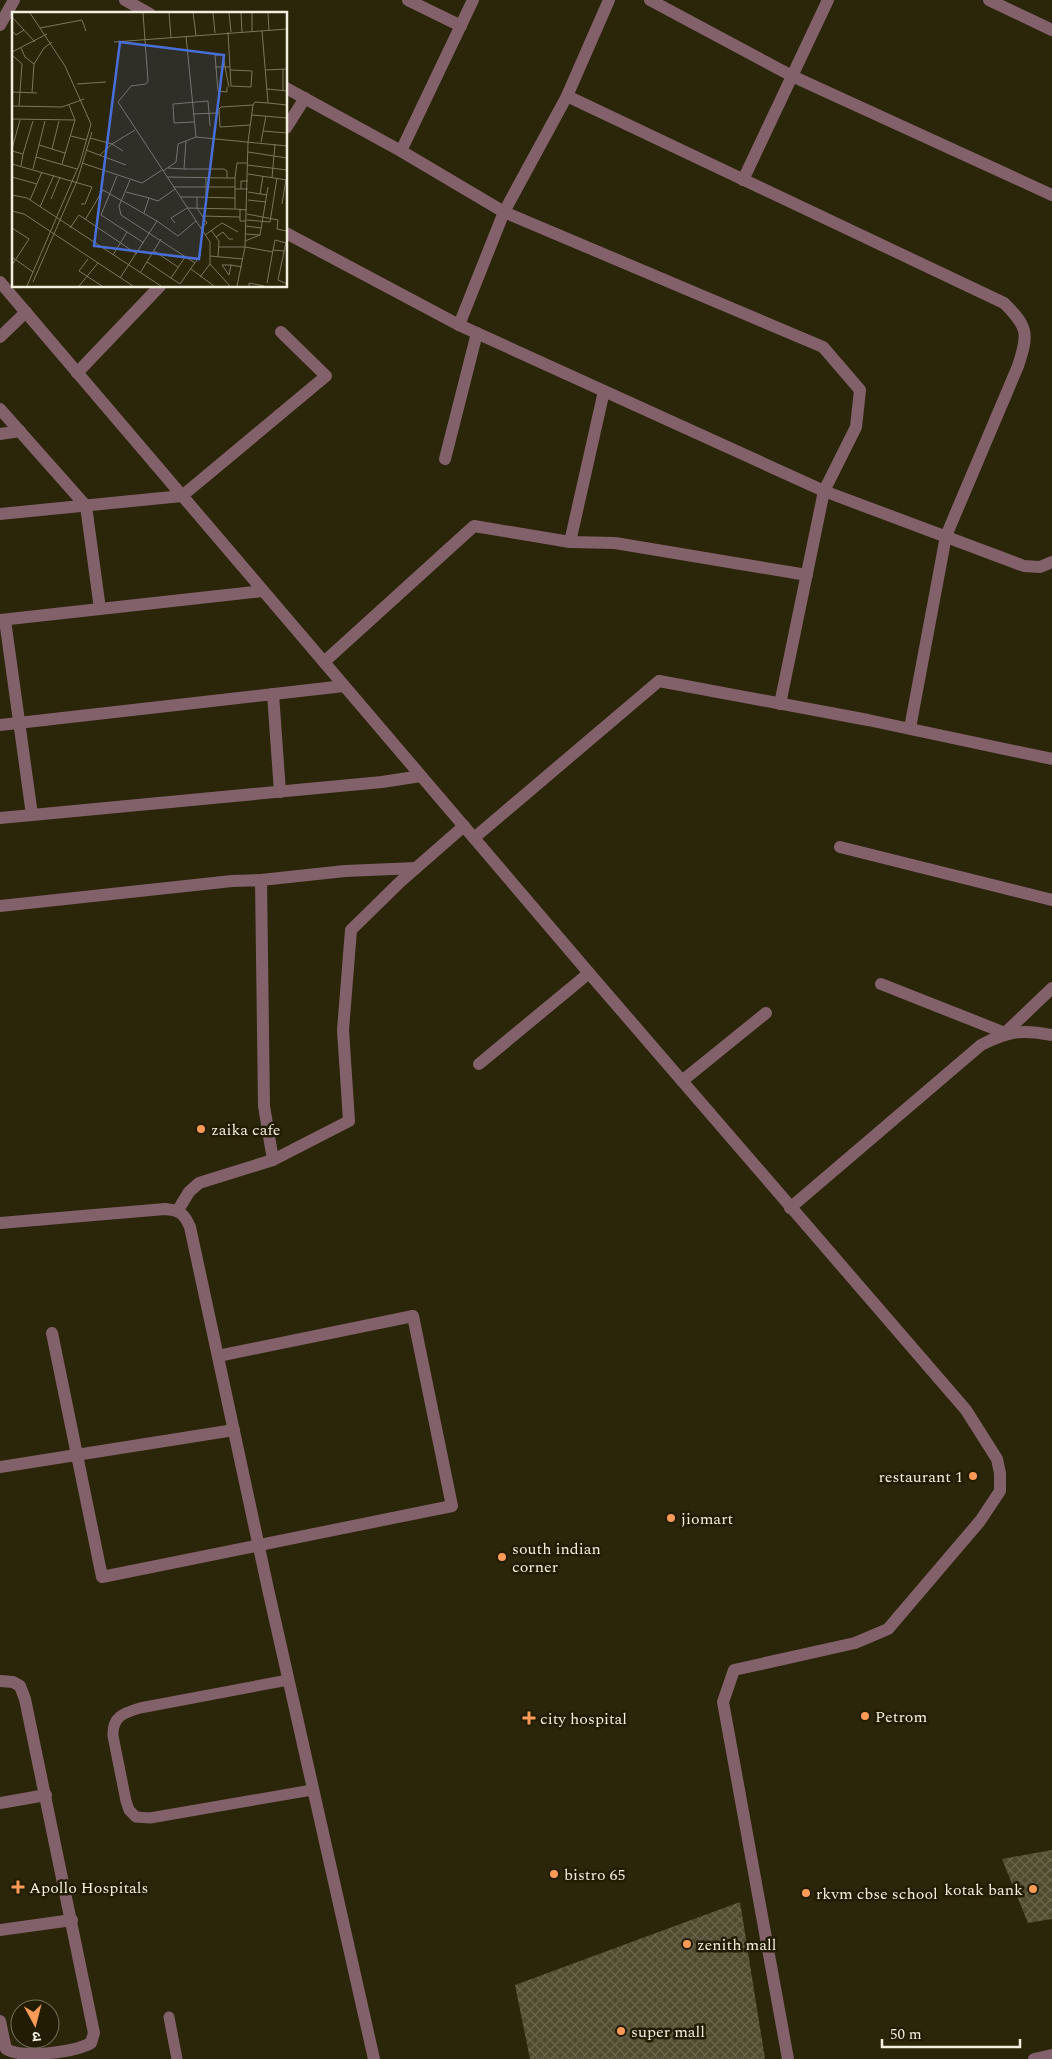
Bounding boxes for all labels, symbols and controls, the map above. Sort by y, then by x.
inset map [12,12,288,288]
place label: zaika cafe [211,1118,281,1142]
marker: zaika cafe [195,1123,207,1135]
place label: restaurant 1 [878,1465,963,1489]
marker: restaurant 1 [967,1470,979,1482]
place label: jiomart [681,1507,734,1531]
marker: jiomart [665,1512,677,1524]
place label: south indian corner [512,1537,601,1579]
marker: south indian corner [496,1551,508,1563]
place label: Petrom [875,1705,927,1729]
place label: city hospital [540,1707,627,1731]
marker: Petrom [859,1710,871,1722]
marker: city hospital [522,1711,536,1725]
place label: bistro 65 [564,1863,626,1887]
marker: bistro 65 [548,1868,560,1880]
place label: Apollo Hospitals [29,1876,148,1900]
place label: kotak bank [944,1878,1023,1902]
marker: Apollo Hospitals [11,1880,25,1894]
place label: rkvm cbse school [816,1882,938,1906]
marker: kotak bank [1027,1883,1039,1895]
marker: rkvm cbse school [800,1887,812,1899]
place label: zenith mall [697,1933,776,1957]
marker: zenith mall [681,1938,693,1950]
north arrow [10,1999,60,2049]
scale bar [882,2016,1020,2048]
place label: super mall [631,2020,705,2044]
text: 50 m [890,2023,922,2046]
text: उ [30,2025,42,2047]
marker: super mall [615,2025,627,2037]

